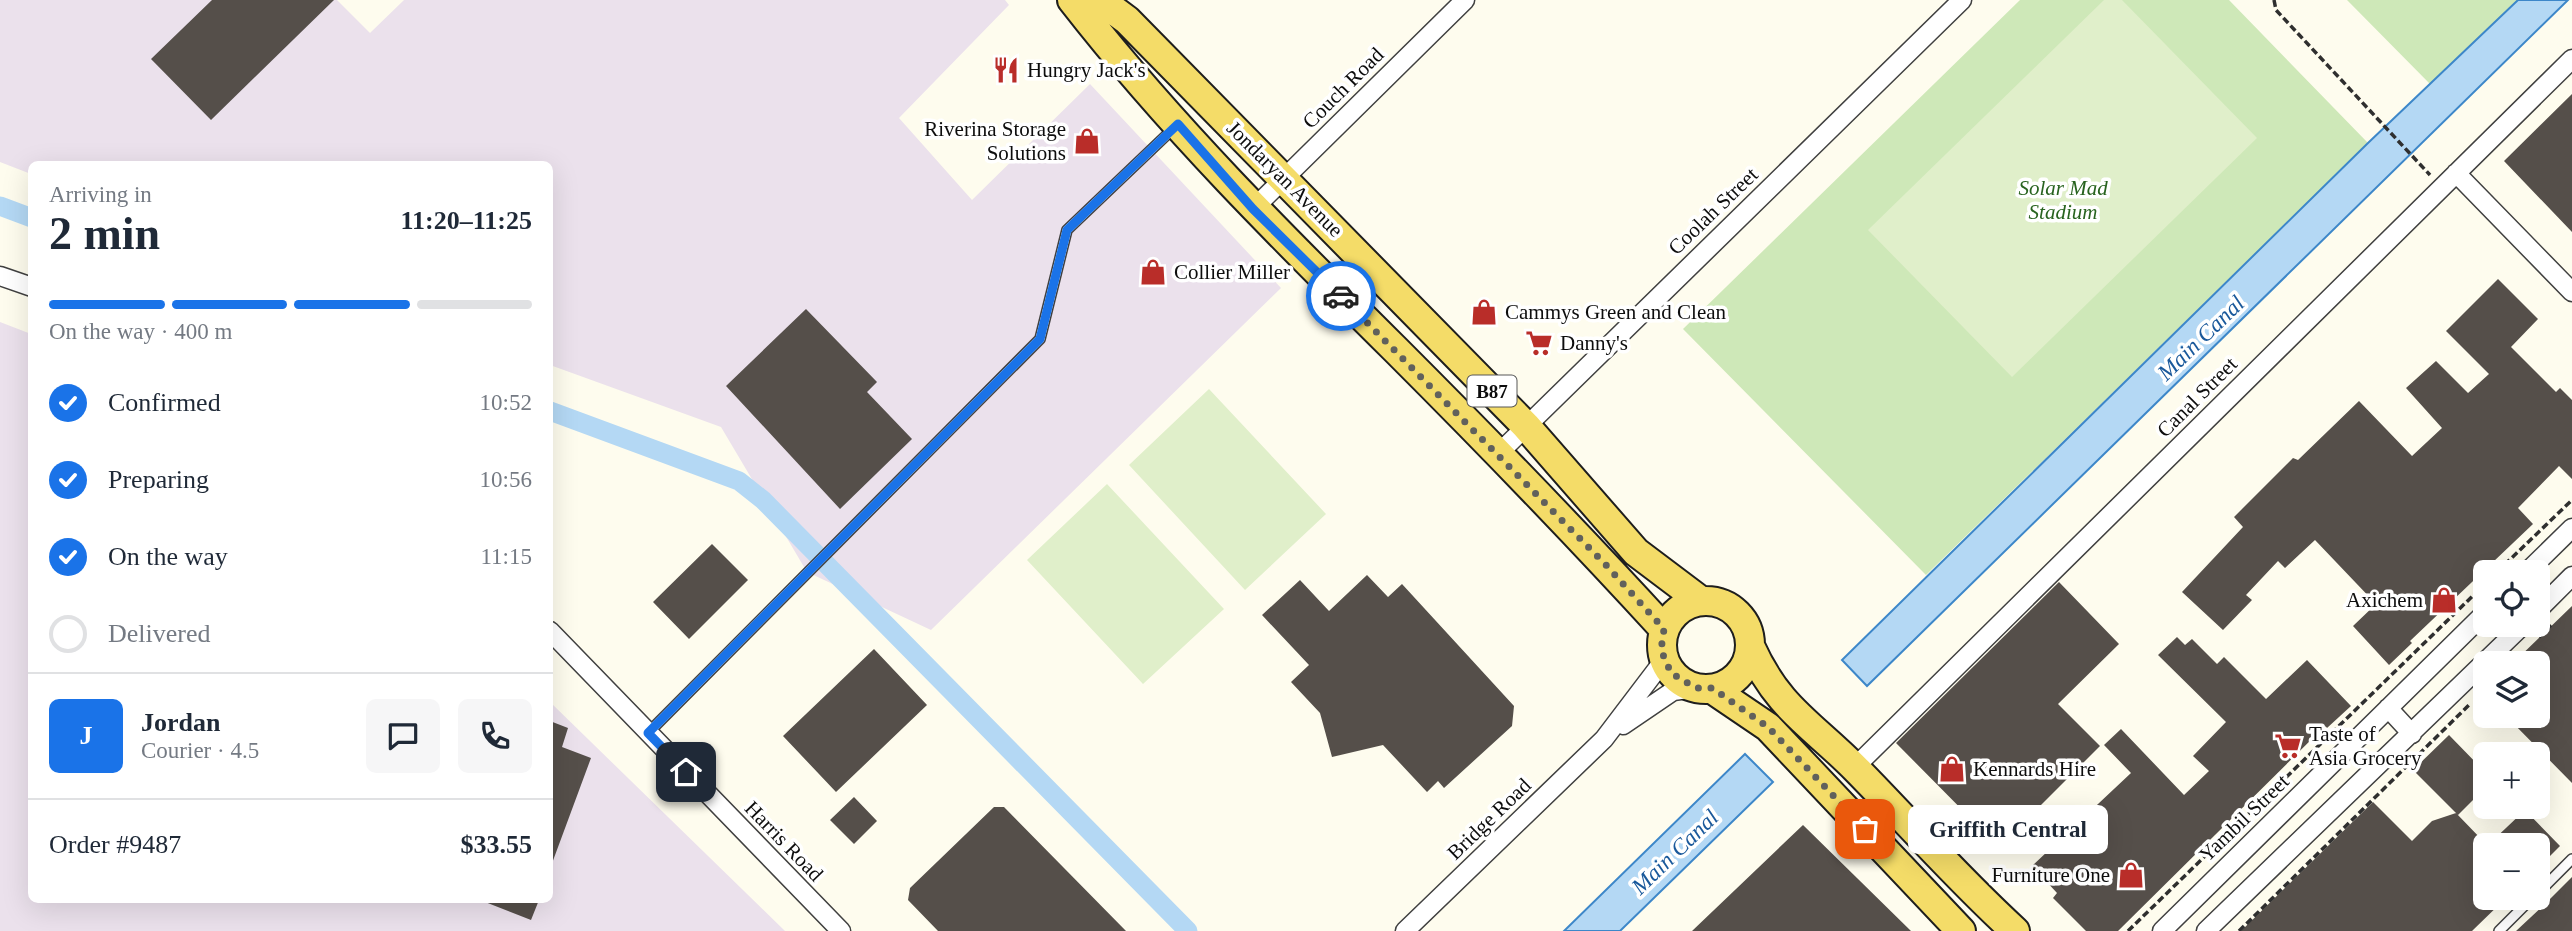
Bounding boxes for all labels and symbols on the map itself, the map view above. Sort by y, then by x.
street label: Couch Road [1298,42,1389,133]
restaurant icon: Hungry Jack's [991,55,1021,85]
place label: Hungry Jack's [1027,58,1146,82]
street label: Jondaryan Avenue [1222,116,1348,242]
place label: Riverina Storage Solutions [924,117,1066,165]
shop icon: Riverina Storage Solutions [1072,126,1102,156]
street label: Coolah Street [1663,162,1763,260]
park label: Solar Mad Stadium [2018,176,2108,224]
shop icon: Collier Miller [1138,257,1168,287]
place label: Collier Miller [1174,260,1290,284]
courier [1306,261,1376,331]
water label: Main Canal [2152,291,2249,386]
shop icon: Cammys Green and Clean [1469,297,1499,327]
place label: Cammys Green and Clean [1505,300,1727,324]
supermarket icon: Danny's [1524,328,1554,358]
place label: Danny's [1560,331,1628,355]
street label: Canal Street [2152,352,2242,442]
road number: B87 [1468,376,1516,406]
shop icon: Axichem [2429,585,2459,615]
place label: Axichem [2346,588,2423,612]
place label: Taste of Asia Grocery [2309,722,2422,770]
supermarket icon: Taste of Asia Grocery [2273,731,2303,761]
pin [656,742,716,802]
shop icon: Kennards Hire [1937,754,1967,784]
place label: Kennards Hire [1973,757,2096,781]
street label: Yambil Street [2194,769,2294,867]
street label: Bridge Road [1442,773,1536,865]
street label: Harris Road [740,796,828,886]
pin [1835,799,1895,859]
callout: Griffith Central [1907,804,2106,854]
water label: Main Canal [1626,805,1723,900]
shop icon: Furniture One [2116,860,2146,890]
place label: Furniture One [1992,863,2110,887]

